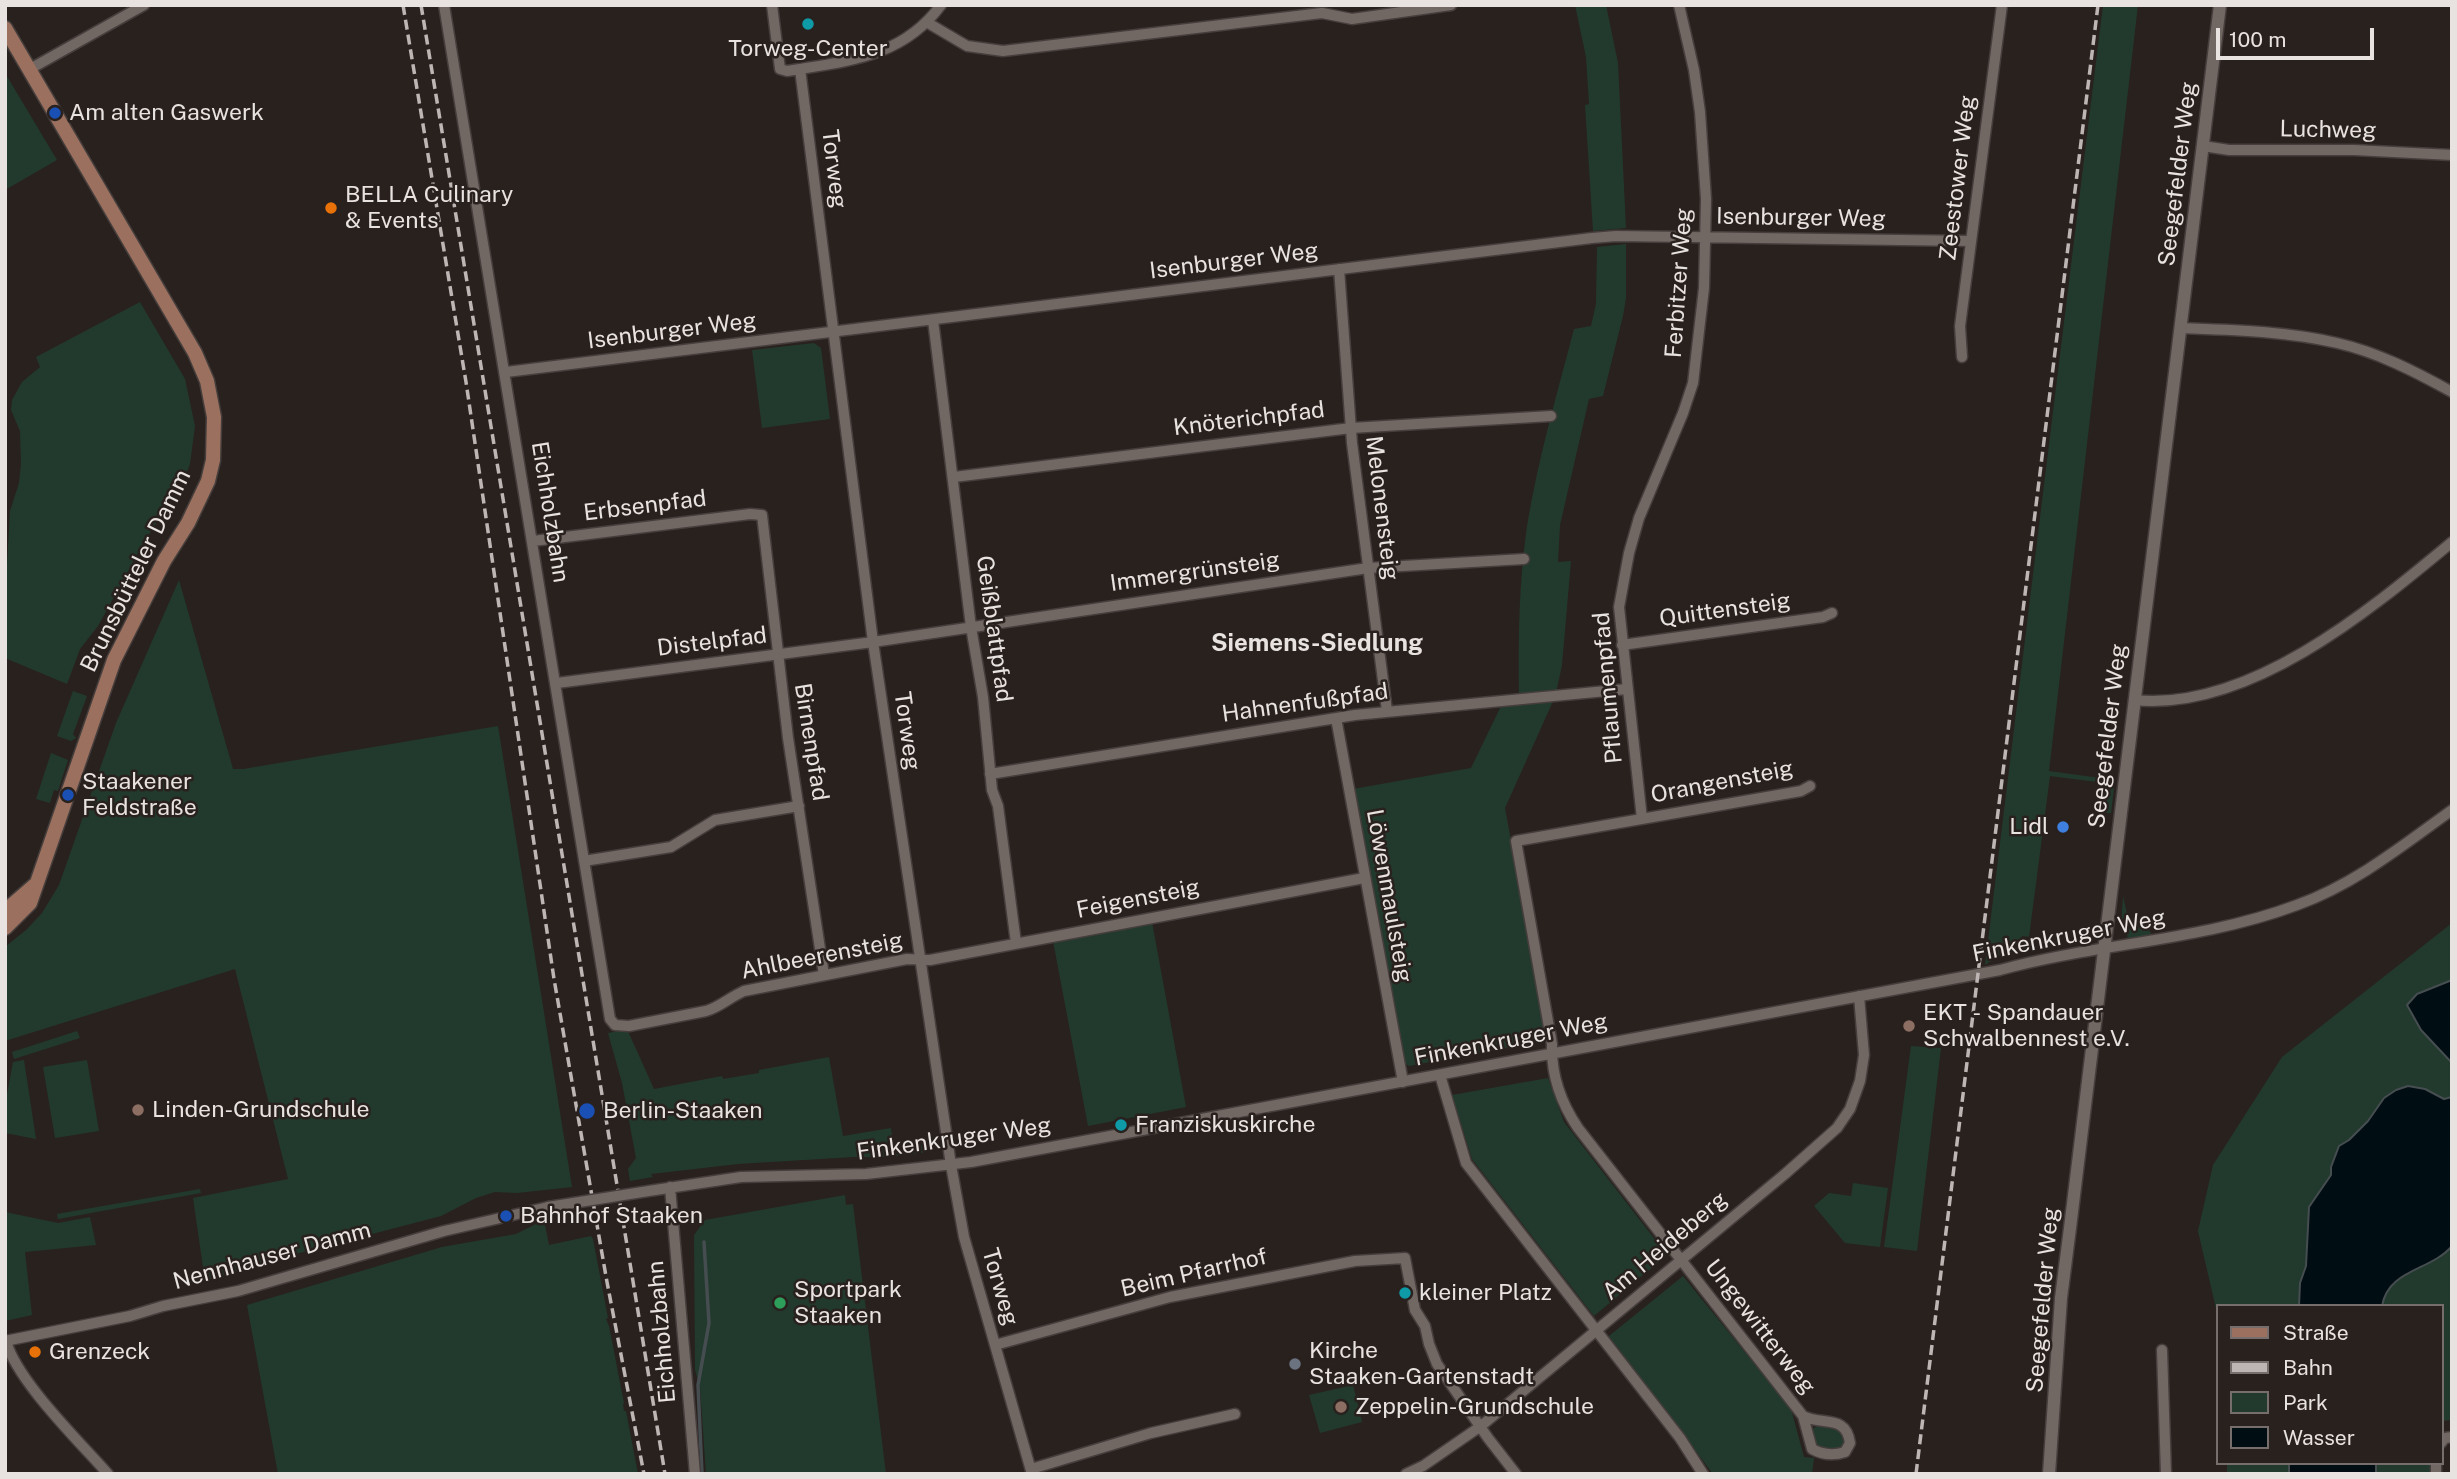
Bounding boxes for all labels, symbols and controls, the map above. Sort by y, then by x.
scale bar [2219,14,2376,58]
marker: Torweg-Center [800,16,816,32]
text: 100 m [2229,27,2286,52]
place label: Torweg-Center [728,35,888,63]
street label: Seegefelder Weg [2153,80,2203,268]
street label: Zeestower Weg [1934,94,1982,262]
place label: Am alten Gaswerk [69,99,264,127]
marker: Am alten Gaswerk [47,105,63,121]
street label: Luchweg [2279,115,2377,145]
street label: Torweg [815,128,853,210]
place label: BELLA Culinary & Events [345,181,513,235]
marker: BELLA Culinary & Events [323,200,339,216]
street label: Isenburger Weg [1716,203,1886,233]
street label: Ferbitzer Weg [1660,207,1698,359]
street label: Isenburger Weg [1148,237,1320,285]
street label: Isenburger Weg [586,307,758,355]
street label: Knöterichpfad [1172,396,1326,442]
street label: Melonensteig [1359,434,1405,582]
street label: Eichholzbahn [525,439,575,585]
street label: Brunsbütteler Damm [75,465,197,677]
street label: Erbsenpfad [582,485,708,527]
street label: Immergrünsteig [1108,546,1282,598]
street label: Geißblattpfad [970,554,1018,704]
street label: Quittensteig [1658,587,1792,633]
street label: Pflaumenpfad [1588,611,1628,765]
street label: Distelpfad [656,622,768,662]
district label: Siemens-Siedlung [1211,630,1423,658]
street label: Seegefelder Weg [2083,642,2133,830]
street label: Hahnenfußpfad [1220,678,1390,728]
street label: Birnenpfad [788,681,834,803]
street label: Torweg [888,690,926,772]
street label: Orangensteig [1648,755,1796,809]
place label: Staakener Feldstraße [82,768,197,822]
marker: Staakener Feldstraße [60,787,76,803]
street label: Löwenmaulsteig [1360,807,1418,985]
place label: Lidl [2009,813,2049,841]
marker: Lidl [2055,819,2071,835]
street label: Feigensteig [1074,874,1202,924]
street label: Finkenkruger Weg [1970,904,2168,968]
street label: Ahlbeerensteig [739,927,905,985]
place label: EKT - Spandauer Schwalbennest e.V. [1923,999,2130,1053]
street label: Finkenkruger Weg [1412,1008,1610,1072]
marker: EKT - Spandauer Schwalbennest e.V. [1901,1018,1917,1034]
place label: Linden-Grundschule [152,1096,370,1124]
place label: Berlin-Staaken [603,1097,763,1125]
marker: Berlin-Staaken [577,1101,597,1121]
marker: Linden-Grundschule [130,1102,146,1118]
place label: Franziskuskirche [1135,1111,1315,1139]
street label: Finkenkruger Weg [855,1112,1053,1166]
marker: Franziskuskirche [1113,1117,1129,1133]
street label: Am Heideberg [1597,1186,1733,1306]
place label: Bahnhof Staaken [520,1202,703,1230]
street label: Seegefelder Weg [2021,1206,2065,1394]
marker: Bahnhof Staaken [498,1208,514,1224]
street label: Nennhauser Damm [170,1216,374,1296]
street label: Beim Pfarrhof [1118,1243,1270,1303]
street label: Torweg [976,1245,1024,1329]
street label: Ungewitterweg [1699,1254,1821,1400]
street label: Eichholzbahn [642,1260,682,1404]
place label: Sportpark Staaken [794,1276,902,1330]
place label: kleiner Platz [1419,1279,1552,1307]
marker: kleiner Platz [1397,1285,1413,1301]
marker: Sportpark Staaken [772,1295,788,1311]
legend [2216,1304,2443,1465]
text: Straße [2283,1320,2349,1345]
place label: Kirche Staaken-Gartenstadt [1309,1337,1534,1391]
place label: Grenzeck [49,1338,150,1366]
marker: Grenzeck [27,1344,43,1360]
text: Bahn [2283,1355,2333,1380]
marker: Kirche Staaken-Gartenstadt [1287,1356,1303,1372]
text: Park [2283,1390,2328,1415]
place label: Zeppelin-Grundschule [1355,1393,1594,1421]
marker: Zeppelin-Grundschule [1333,1399,1349,1415]
text: Wasser [2283,1425,2355,1450]

